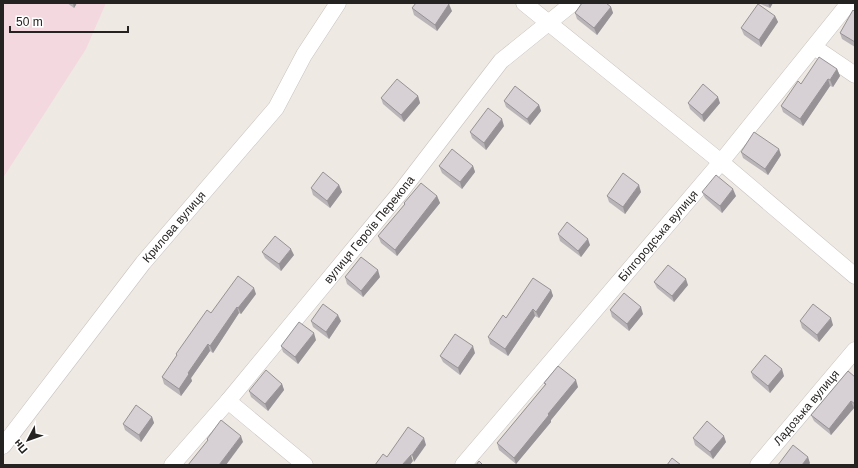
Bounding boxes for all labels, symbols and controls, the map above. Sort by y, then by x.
scale bar [10,8,128,34]
text: 50 m [16,15,43,29]
street label: вулиця Героїв Перекопа [321,173,418,286]
street label: Білгородська вулиця [615,187,701,284]
street label: Крилова вулиця [140,188,208,265]
street label: Ладозька вулиця [771,367,842,448]
north arrow [8,420,48,460]
text: Пн [11,437,30,456]

